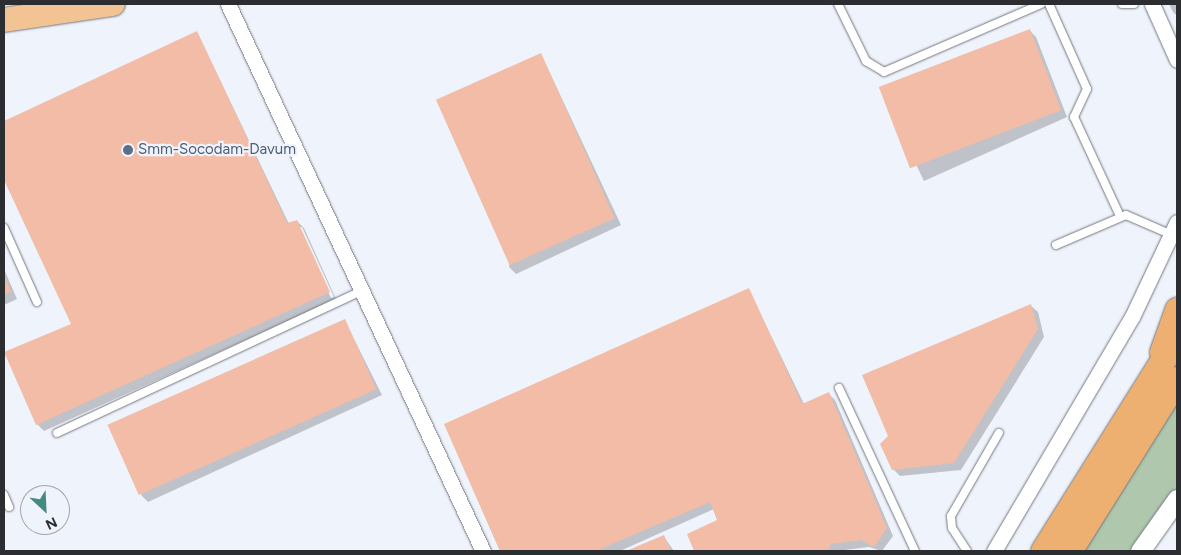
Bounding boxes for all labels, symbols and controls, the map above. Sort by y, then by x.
place label: Smm-Socodam-Davum [138,141,296,159]
marker: Smm-Socodam-Davum [122,144,134,156]
north arrow [20,485,70,535]
text: N [43,513,60,533]

